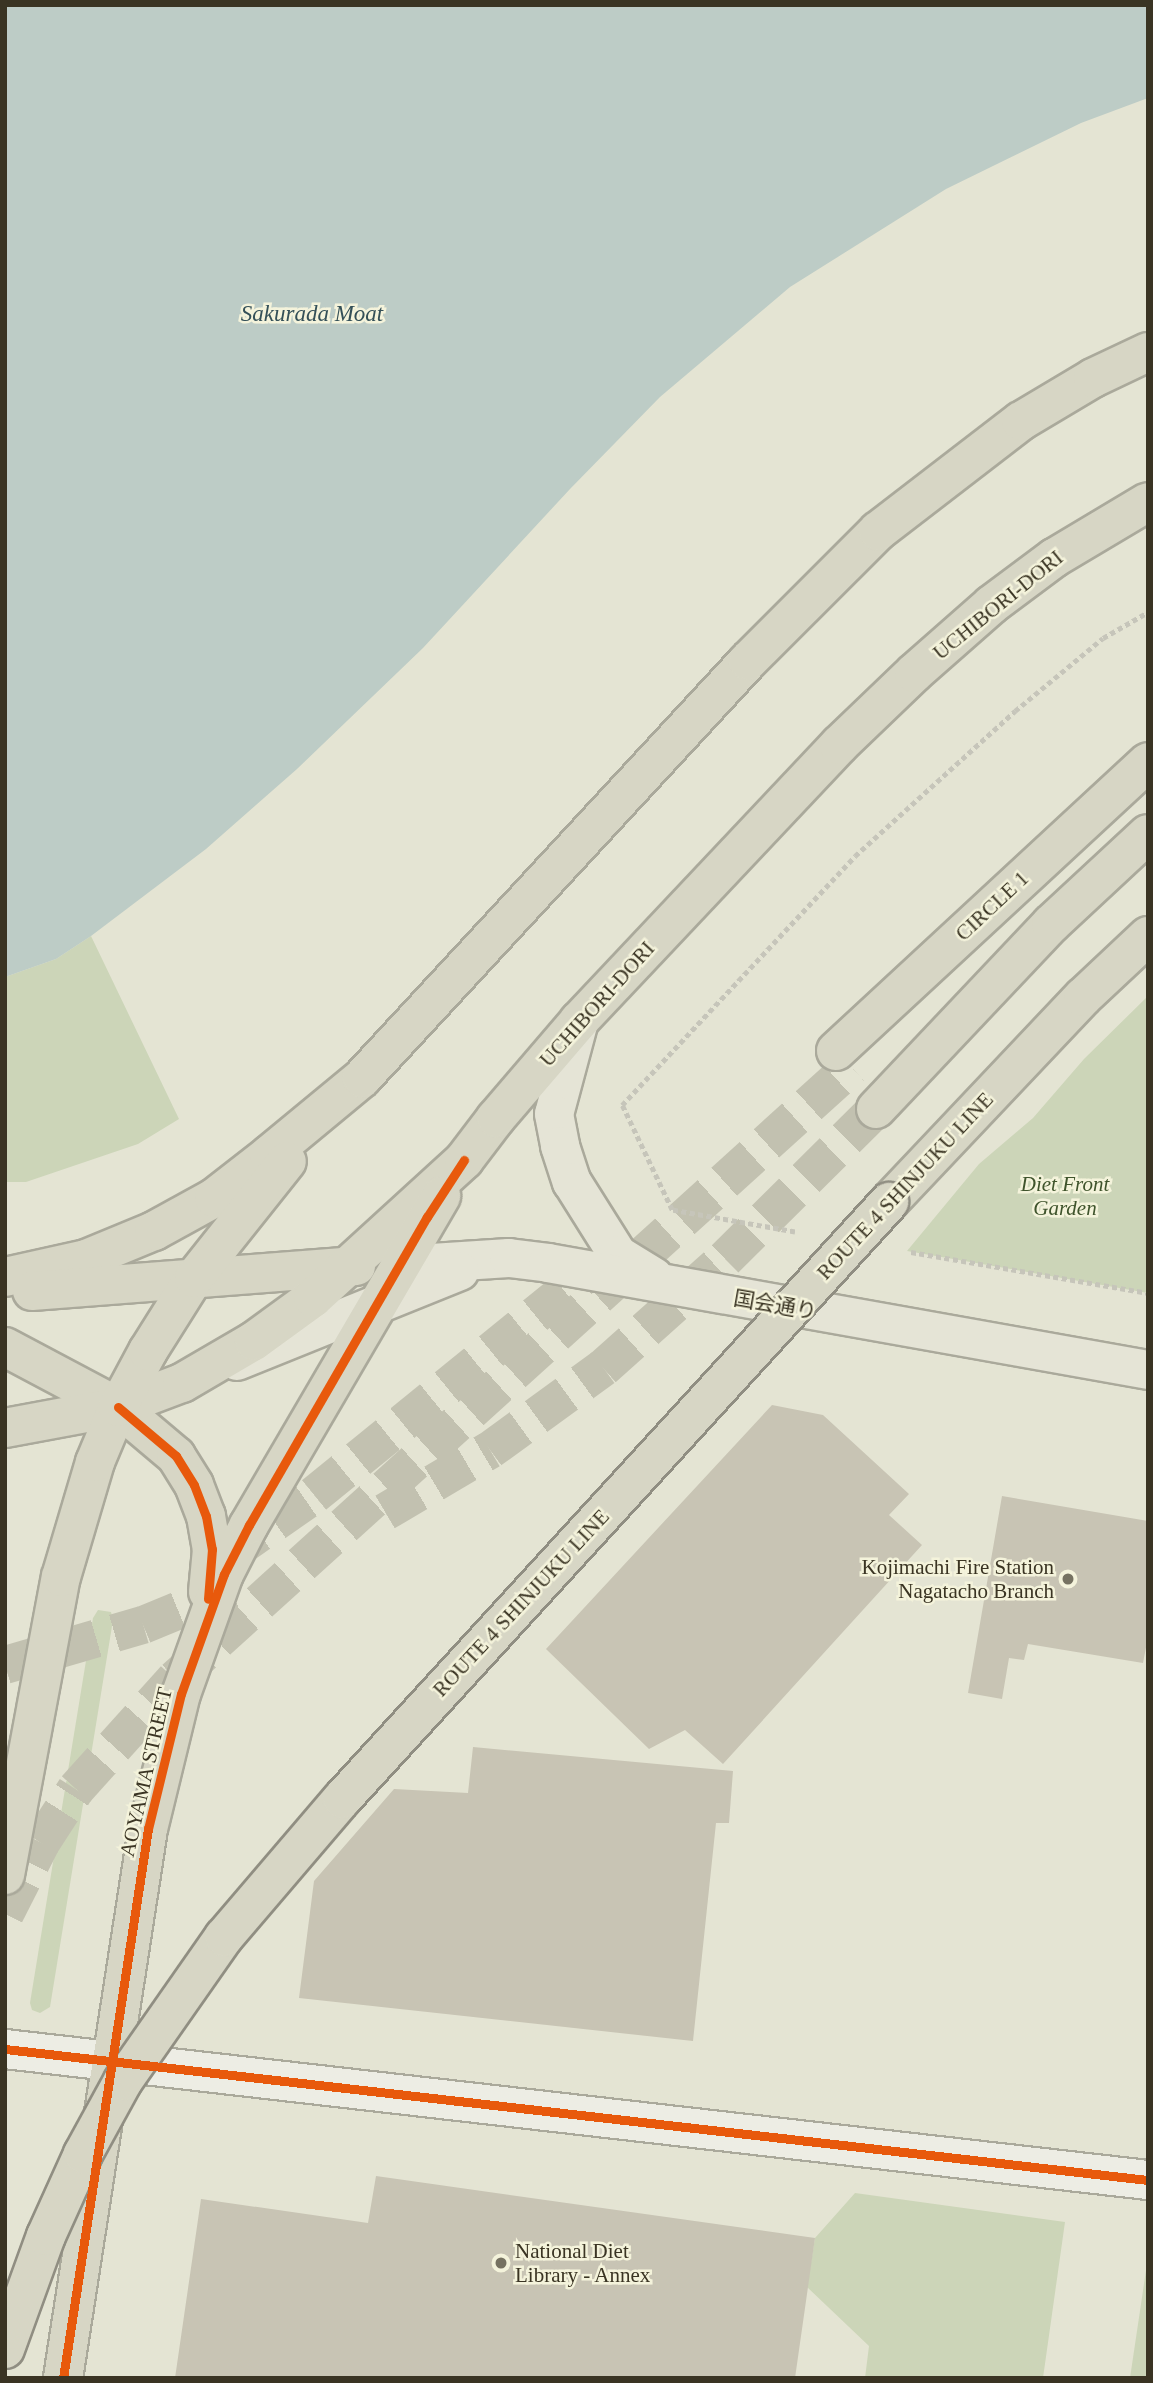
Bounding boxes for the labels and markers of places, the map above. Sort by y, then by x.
place label: Kojimachi Fire Station Nagatacho Branch [862,1554,1054,1604]
marker: Kojimachi Fire Station Nagatacho Branch [1060,1571,1076,1587]
place label: National Diet Library - Annex [515,2238,651,2288]
marker: National Diet Library - Annex [493,2255,509,2271]

